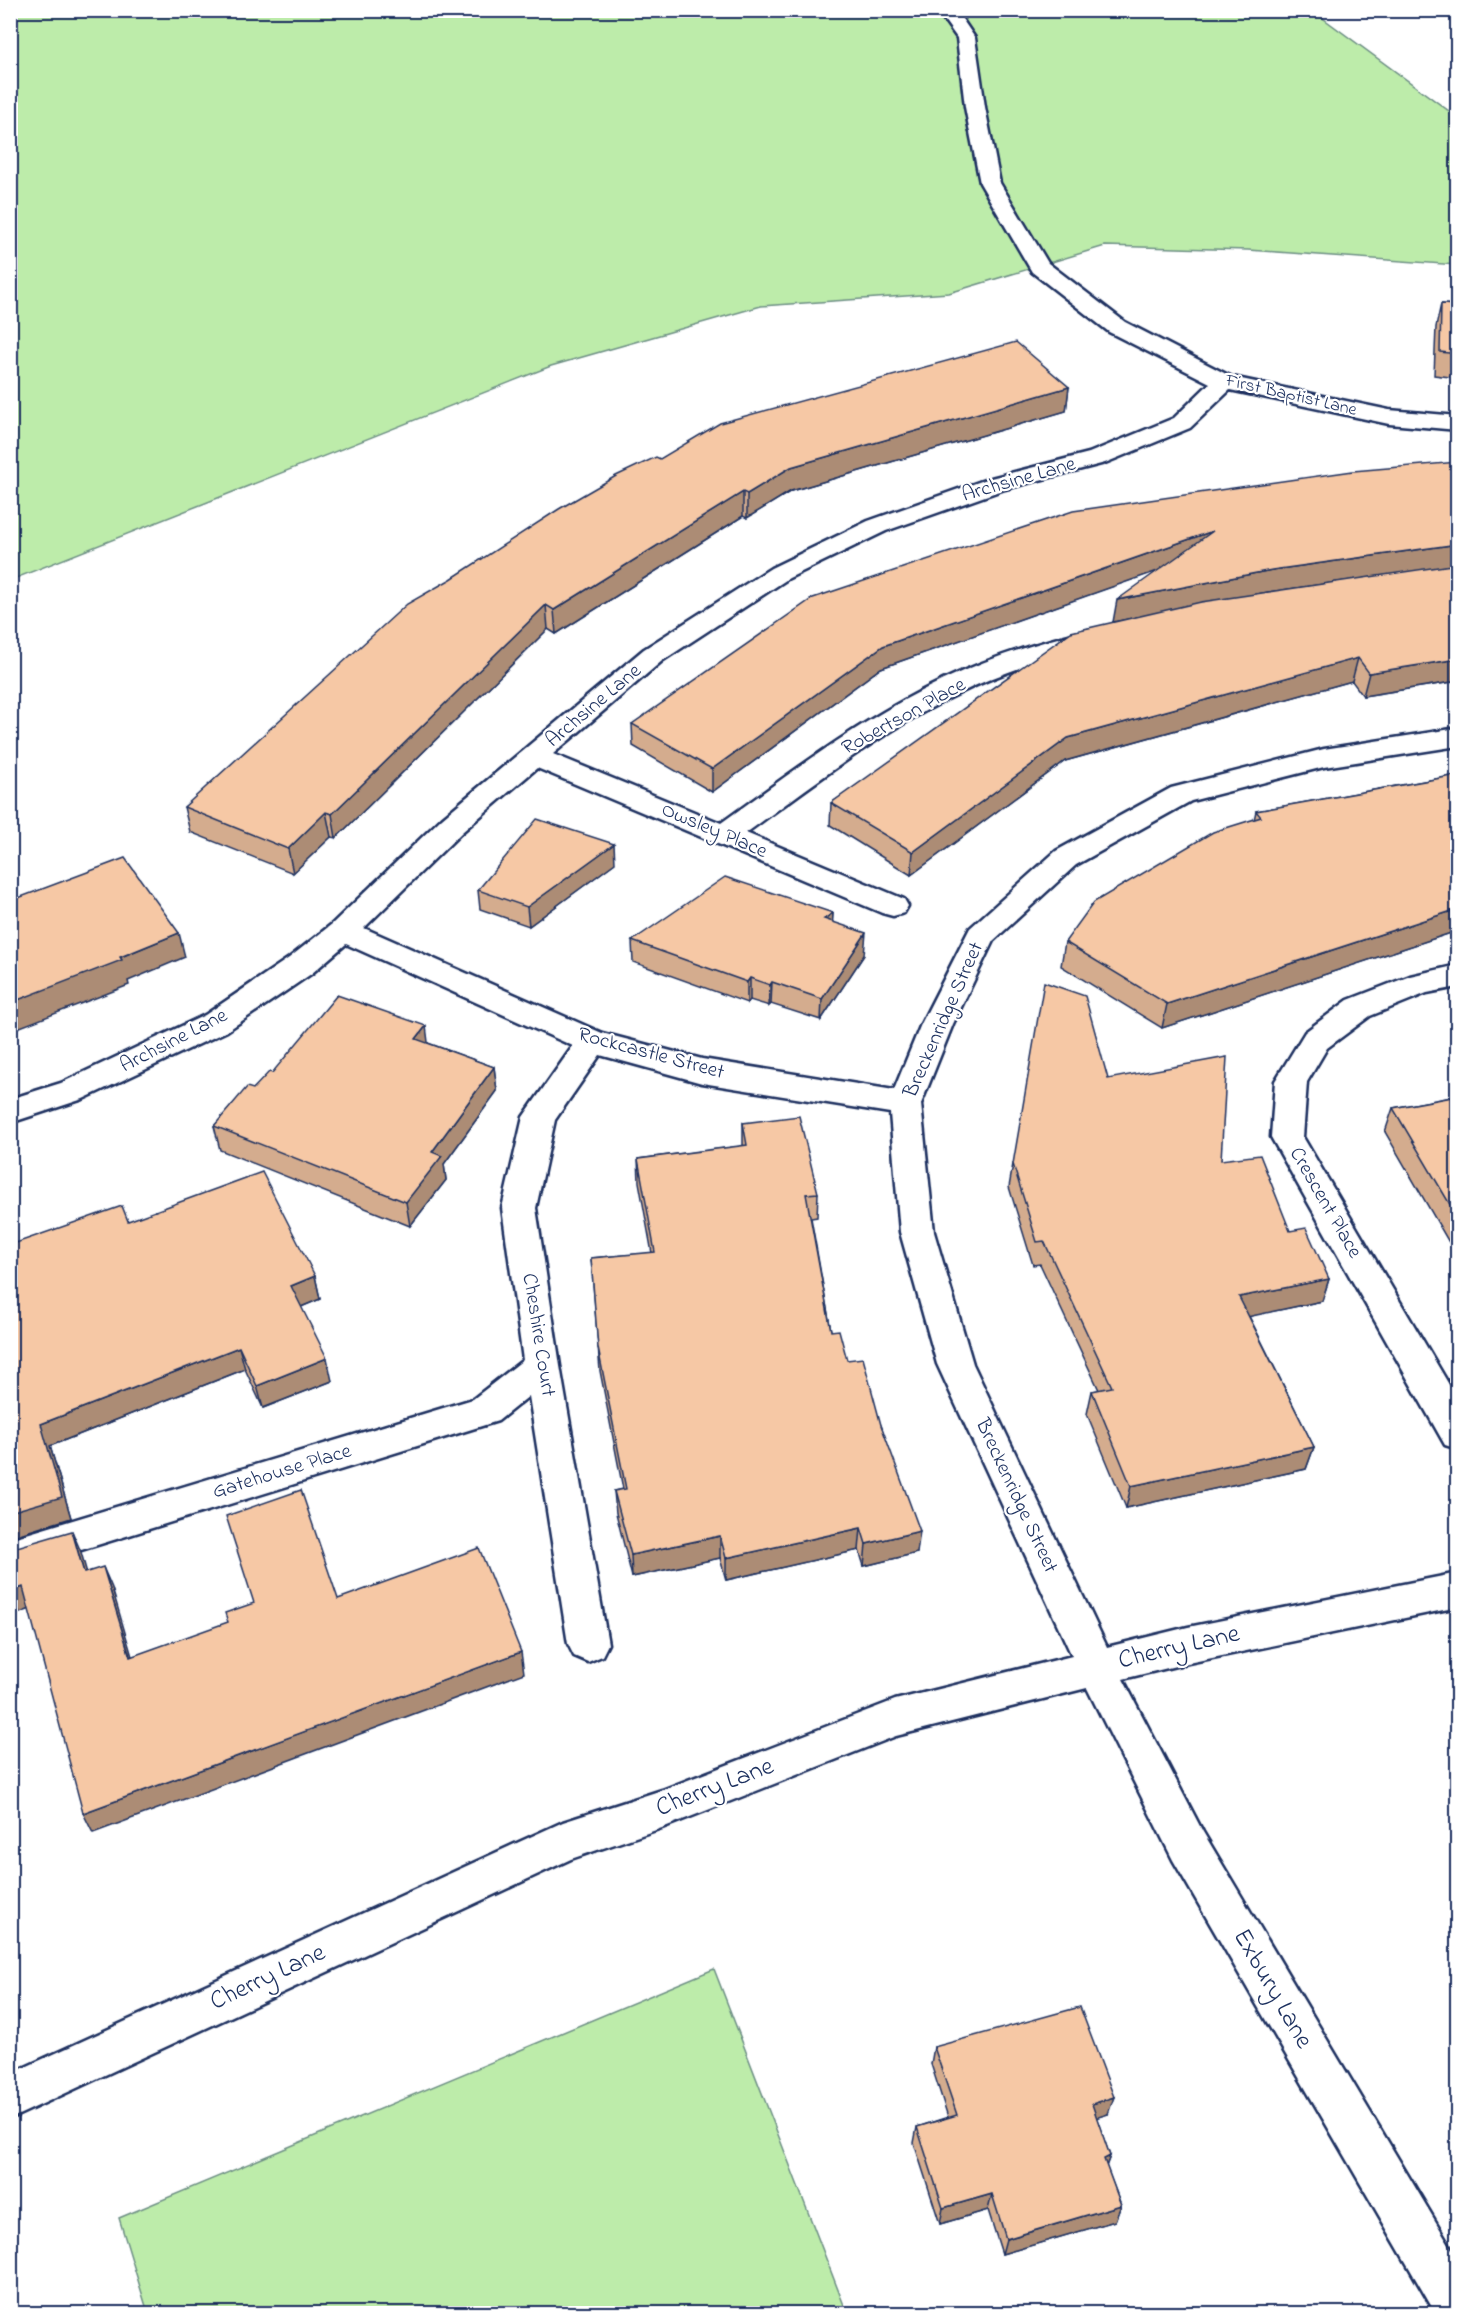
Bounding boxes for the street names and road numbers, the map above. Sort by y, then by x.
street label: First Baptist Lane [1222,368,1360,424]
street label: Archsine Lane [959,449,1080,511]
street label: Archsine Lane [540,656,649,755]
street label: Robertson Place [837,670,972,763]
street label: Owsley Place [656,795,772,869]
street label: Breckenridge Street [896,937,994,1104]
street label: Archsine Lane [115,1001,233,1081]
street label: Rockcastle Street [574,1020,728,1088]
street label: Crescent Place [1281,1142,1369,1265]
street label: Cheshire Court [513,1271,563,1399]
street label: Breckenridge Street [965,1413,1065,1579]
street label: Gatehouse Place [209,1436,356,1507]
street label: Cherry Lane [1115,1616,1244,1680]
street label: Cherry Lane [651,1748,780,1828]
street label: Exbury Lane [1222,1922,1322,2056]
street label: Cherry Lane [204,1935,332,2021]

